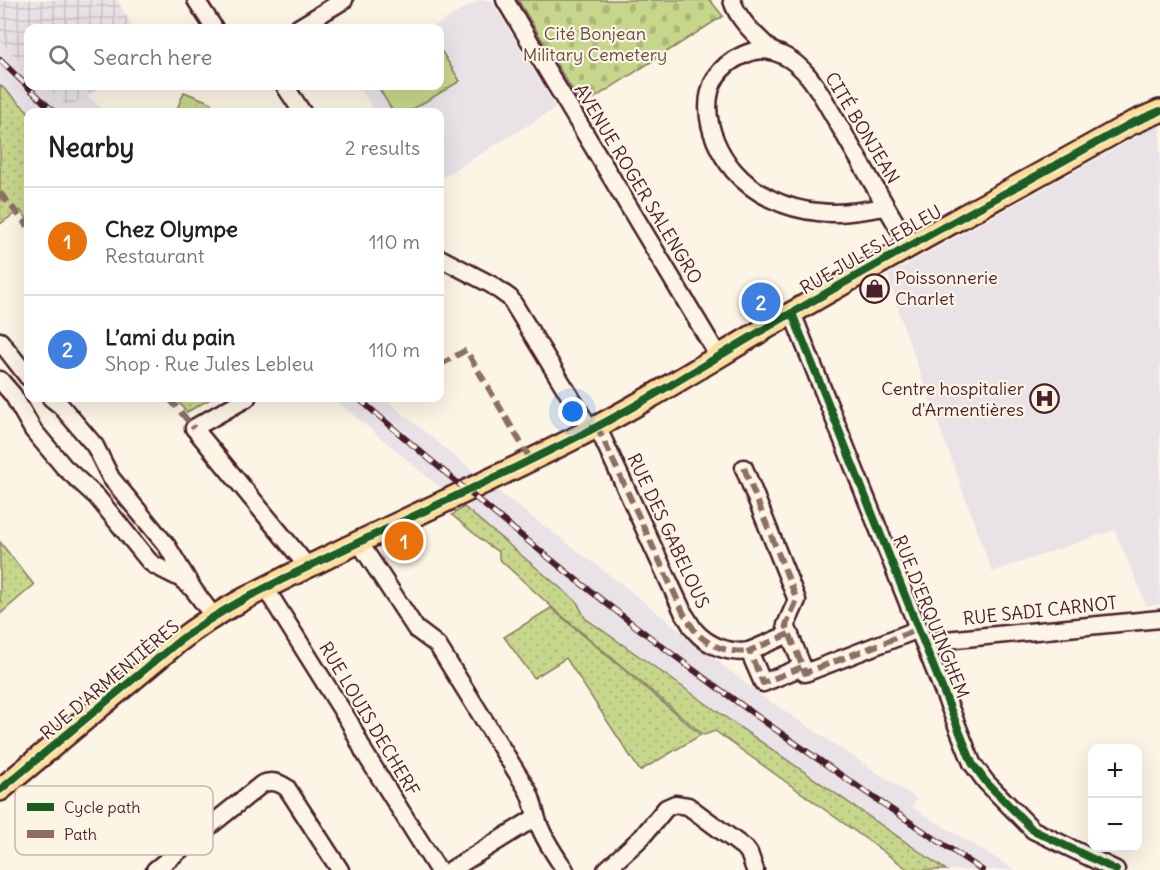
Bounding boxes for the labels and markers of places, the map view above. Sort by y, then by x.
place label: Poissonnerie Charlet [895,266,998,310]
shop icon: Poissonnerie Charlet [858,272,890,304]
pin: 2 [742,280,780,324]
place label: Centre hospitalier d'Armentières [881,377,1025,421]
hospital icon: Centre hospitalier d'Armentières [1029,383,1061,415]
pin: 1 [384,518,424,564]

